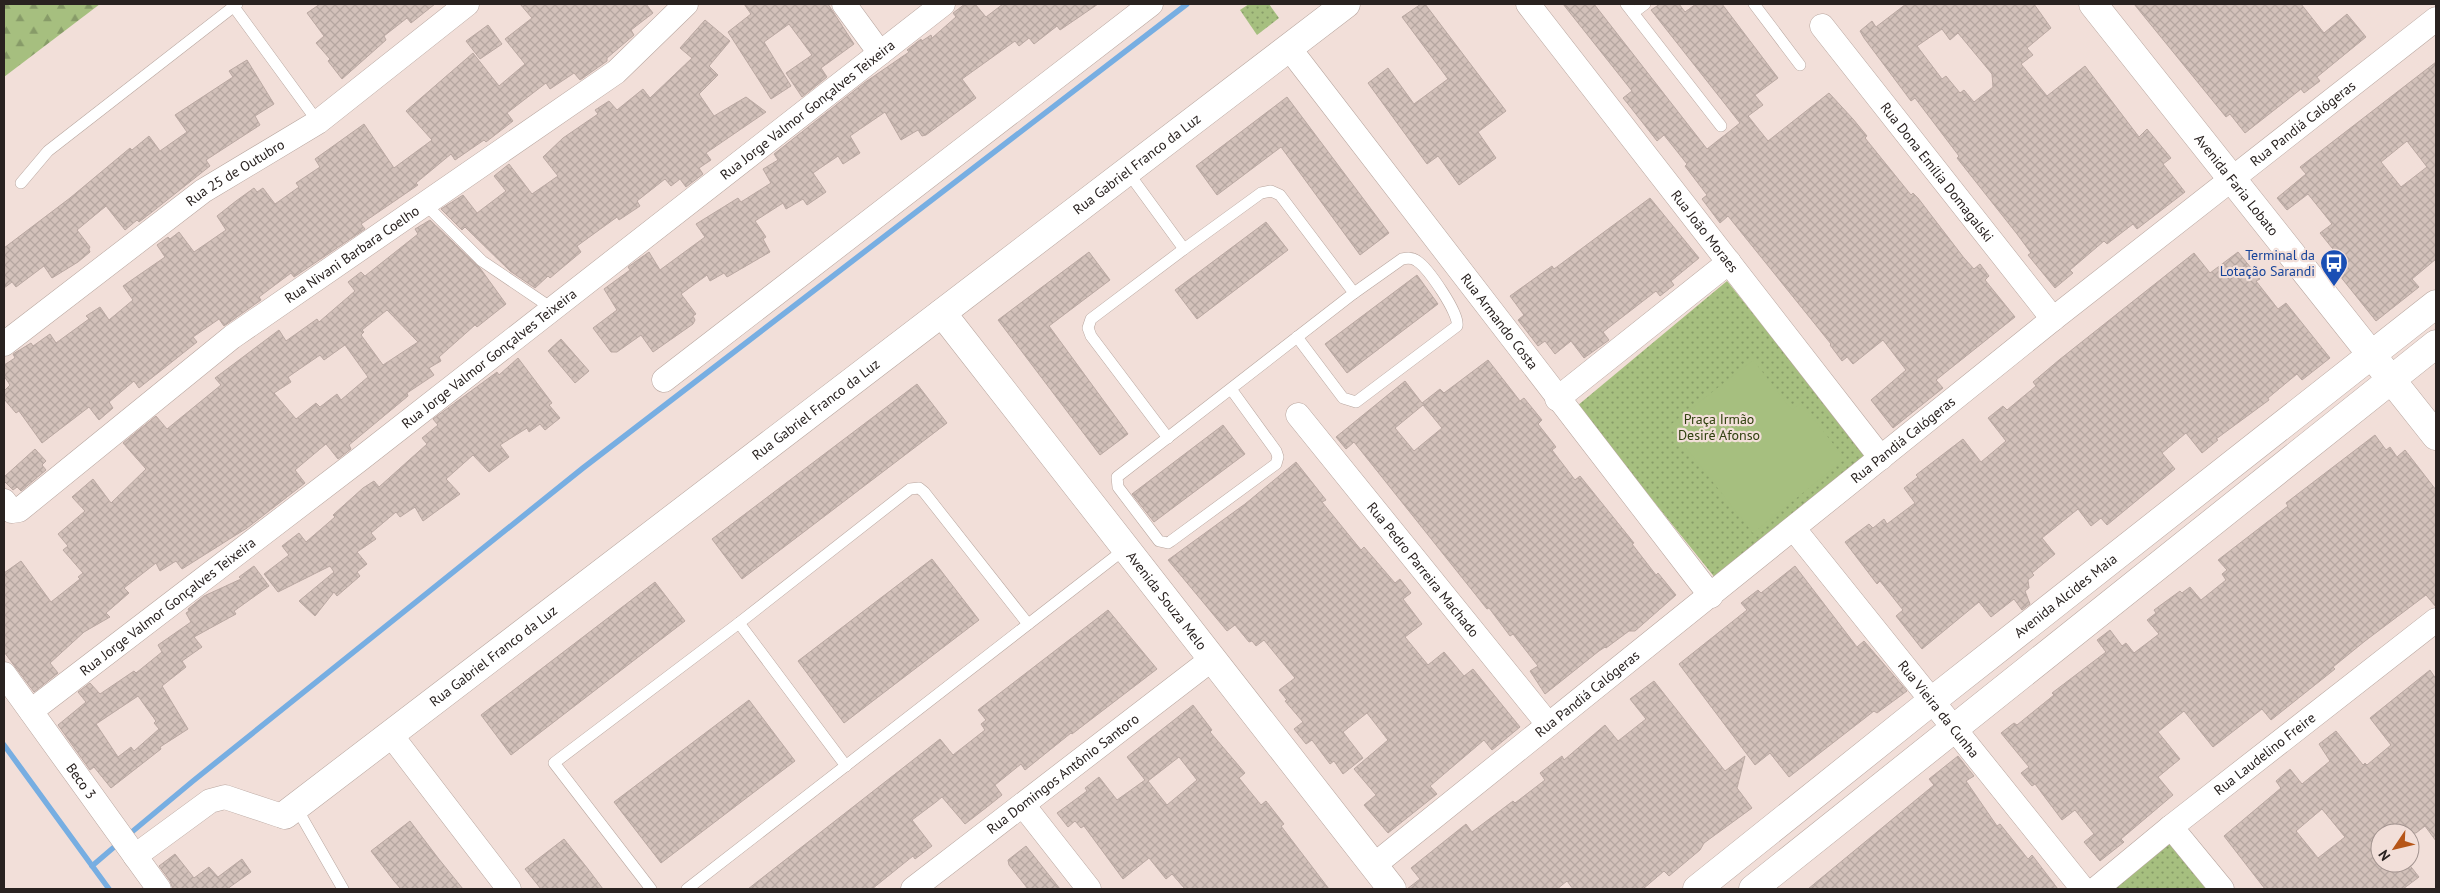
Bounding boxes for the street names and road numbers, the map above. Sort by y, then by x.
street label: Rua Jorge Valmor Gonçalves Teixeira [716,36,899,184]
street label: Rua Pandiá Calógeras [2246,76,2359,170]
street label: Rua Dona Emília Domagalski [1877,99,1998,245]
street label: Rua Gabriel Franco da Luz [1069,109,1204,219]
street label: Avenida Faria Lobato [2191,130,2283,240]
street label: Rua 25 de Outubro [182,135,288,210]
street label: Rua João Moraes [1667,187,1743,276]
street label: Rua Nivani Barbara Coelho [281,201,423,307]
street label: Rua Armando Costa [1457,270,1542,373]
street label: Rua Jorge Valmor Gonçalves Teixeira [398,285,580,432]
street label: Rua Gabriel Franco da Luz [748,355,883,464]
street label: Rua Pandiá Calógeras [1847,392,1959,487]
street label: Rua Pedro Parreira Machado [1363,498,1483,641]
street label: Rua Jorge Valmor Gonçalves Teixeira [76,533,259,680]
street label: Avenida Souza Melo [1123,548,1211,654]
street label: Avenida Alcides Maia [2010,550,2121,642]
street label: Rua Gabriel Franco da Luz [426,601,561,710]
street label: Rua Pandiá Calógeras [1531,646,1643,741]
street label: Rua Vieira da Cunha [1894,657,1983,762]
street label: Rua Laudelino Freire [2210,709,2319,799]
street label: Rua Domingos Antônio Santoro [983,710,1143,838]
street label: Beco 3 [62,760,100,803]

